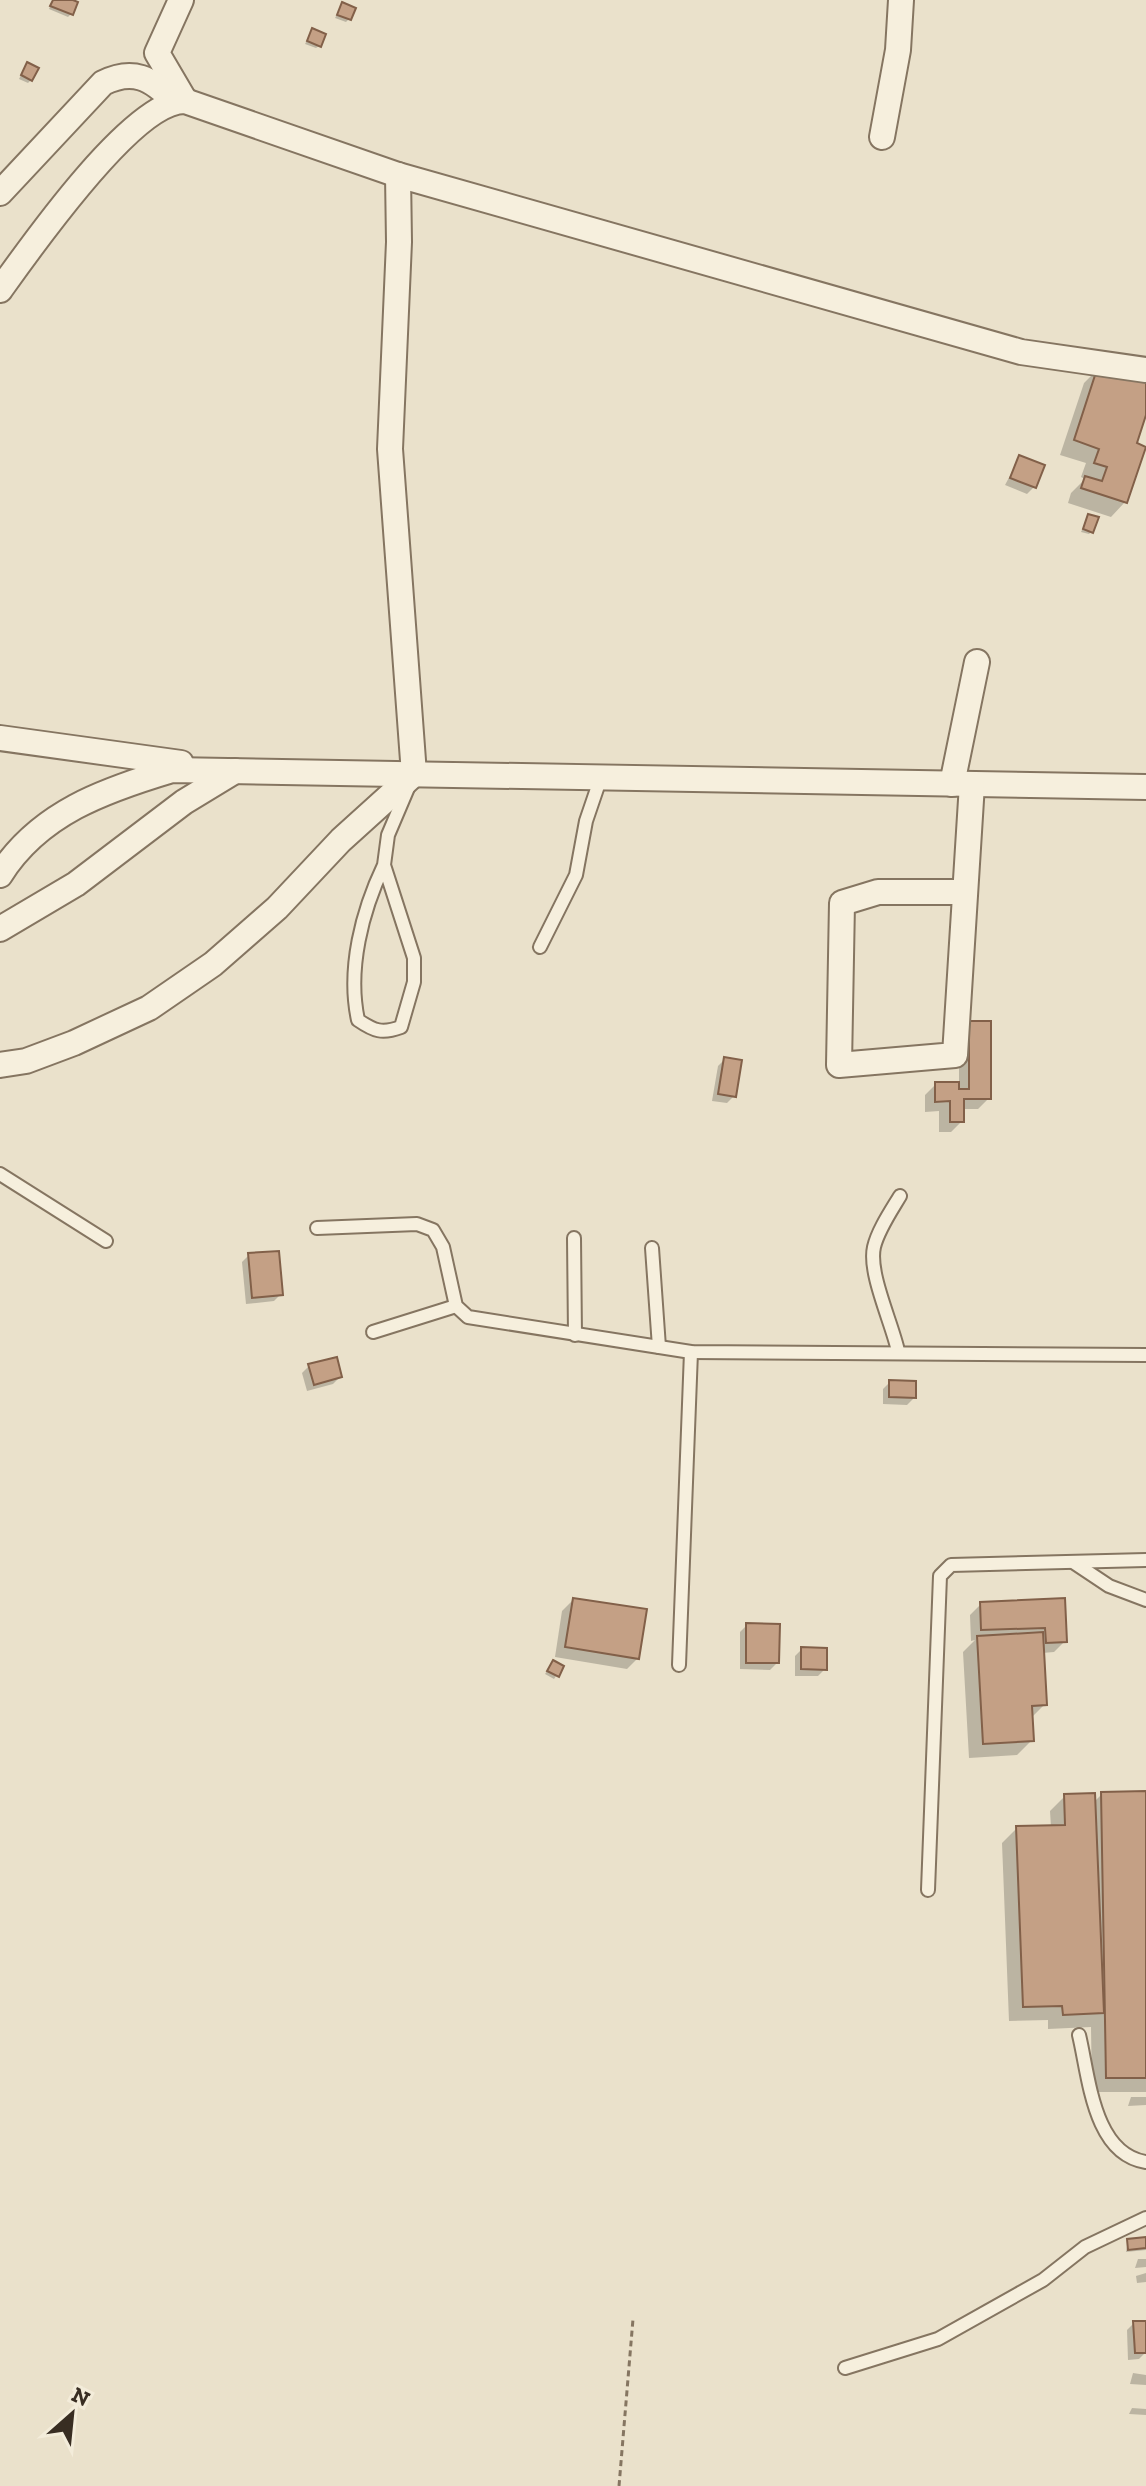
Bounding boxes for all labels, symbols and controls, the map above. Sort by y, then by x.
north arrow [32,2374,112,2454]
text: N [67,2381,95,2413]

